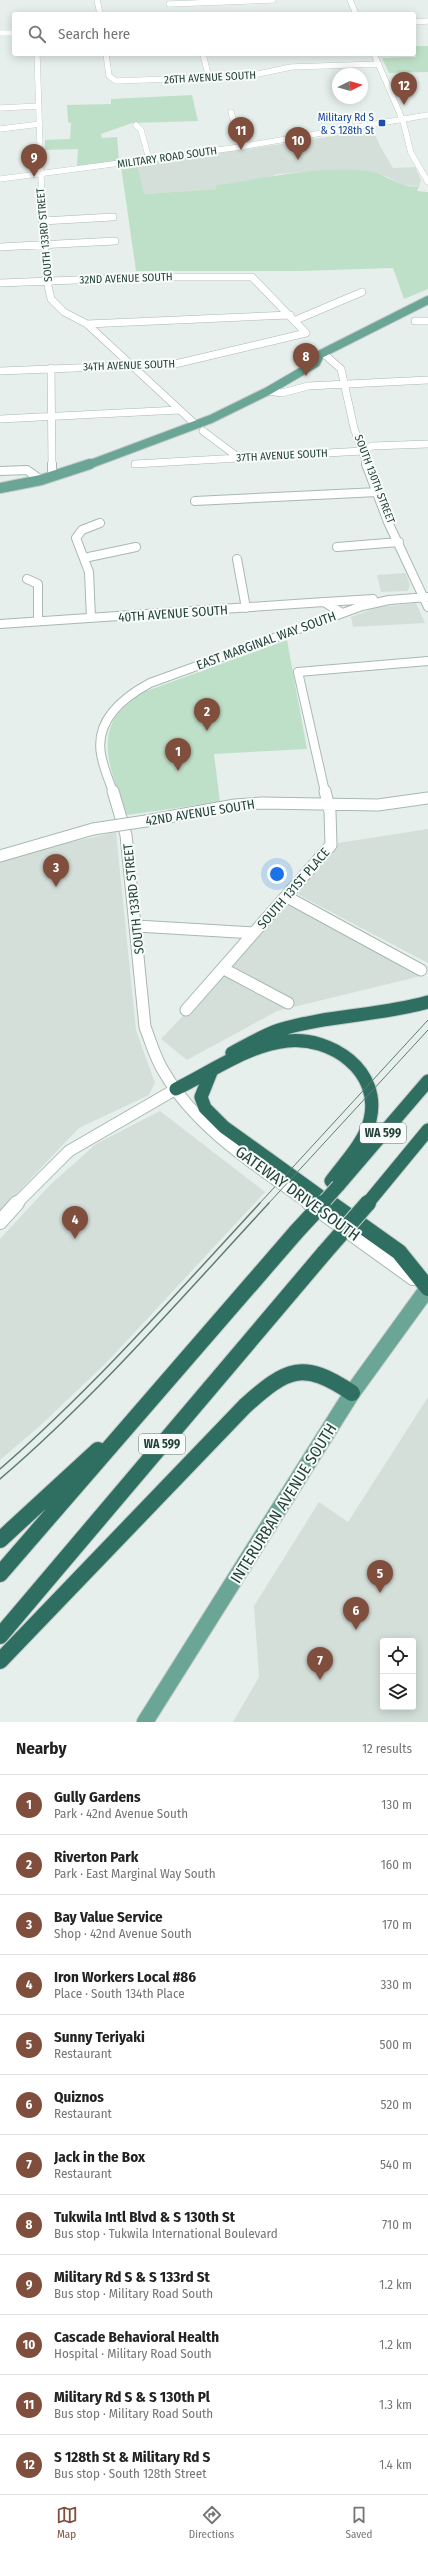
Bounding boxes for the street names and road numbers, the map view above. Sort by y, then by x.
street label: 26TH AVENUE SOUTH [164,69,256,86]
street label: MILITARY ROAD SOUTH [116,144,218,171]
street label: SOUTH 133RD STREET [34,187,55,282]
street label: 32ND AVENUE SOUTH [79,270,173,287]
street label: 34TH AVENUE SOUTH [83,357,175,374]
street label: SOUTH 130TH STREET [352,433,398,526]
street label: 37TH AVENUE SOUTH [236,447,328,464]
street label: 40TH AVENUE SOUTH [118,602,228,625]
street label: EAST MARGINAL WAY SOUTH [194,608,338,673]
street label: 42ND AVENUE SOUTH [144,796,256,829]
street label: SOUTH 133RD STREET [120,843,147,955]
street label: SOUTH 131ST PLACE [254,845,333,932]
road number: WA 599 [360,1123,406,1143]
street label: GATEWAY DRIVE SOUTH [232,1142,364,1245]
street label: INTERURBAN AVENUE SOUTH [226,1420,340,1587]
road number: WA 599 [139,1434,185,1454]

